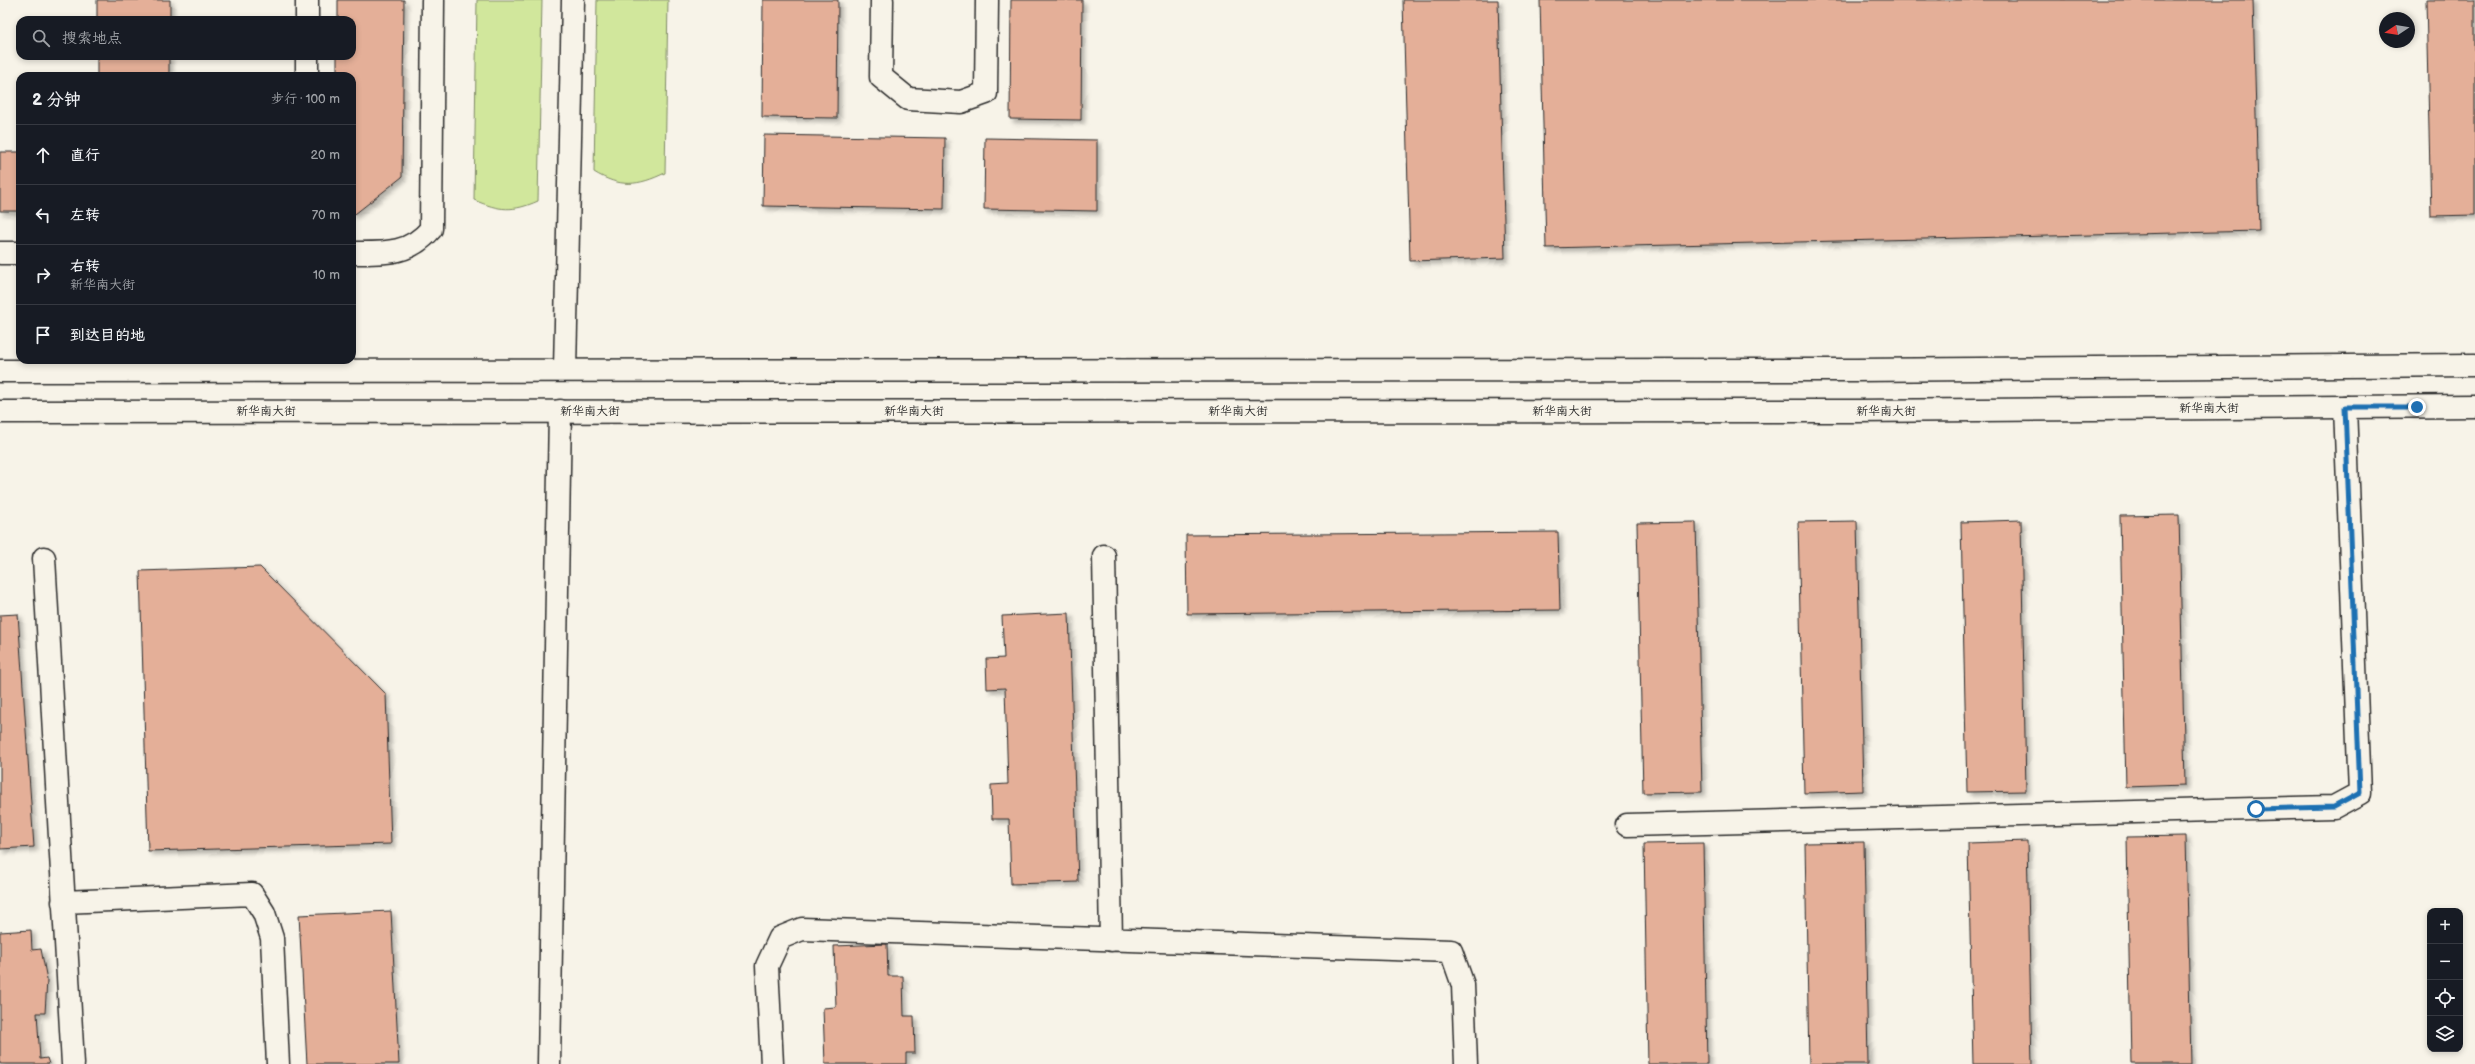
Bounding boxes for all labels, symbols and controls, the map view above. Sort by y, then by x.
north arrow [2379,12,2415,48]
search box [16,16,356,60]
icon: search [30,27,52,49]
text: 搜索地点 [62,29,122,48]
text: 2 分钟 [32,90,81,110]
text: 步行 · 100 m [271,91,340,107]
icon: ahead [32,144,54,166]
text: 直行 [70,146,100,165]
text: 20 m [310,147,340,163]
icon: left [32,204,54,226]
text: 左转 [70,206,100,225]
text: 70 m [312,207,340,223]
text: 右转 [70,257,100,276]
icon: right [32,264,54,286]
text: 10 m [313,267,340,283]
text: 新华南大街 [70,277,135,293]
icon: arrive [32,324,54,346]
text: 到达目的地 [70,326,145,345]
route end [2408,398,2426,416]
street label: 新华南大街 [2179,401,2239,416]
street label: 新华南大街 [236,404,296,419]
street label: 新华南大街 [560,404,620,419]
street label: 新华南大街 [884,404,944,419]
street label: 新华南大街 [1208,404,1268,419]
street label: 新华南大街 [1532,404,1592,419]
street label: 新华南大街 [1856,404,1916,419]
route start [2247,800,2265,818]
map controls [2427,908,2463,1052]
button: + [2427,908,2463,944]
button: − [2427,944,2463,980]
button: locate [2427,980,2463,1016]
button: layers [2427,1016,2463,1052]

